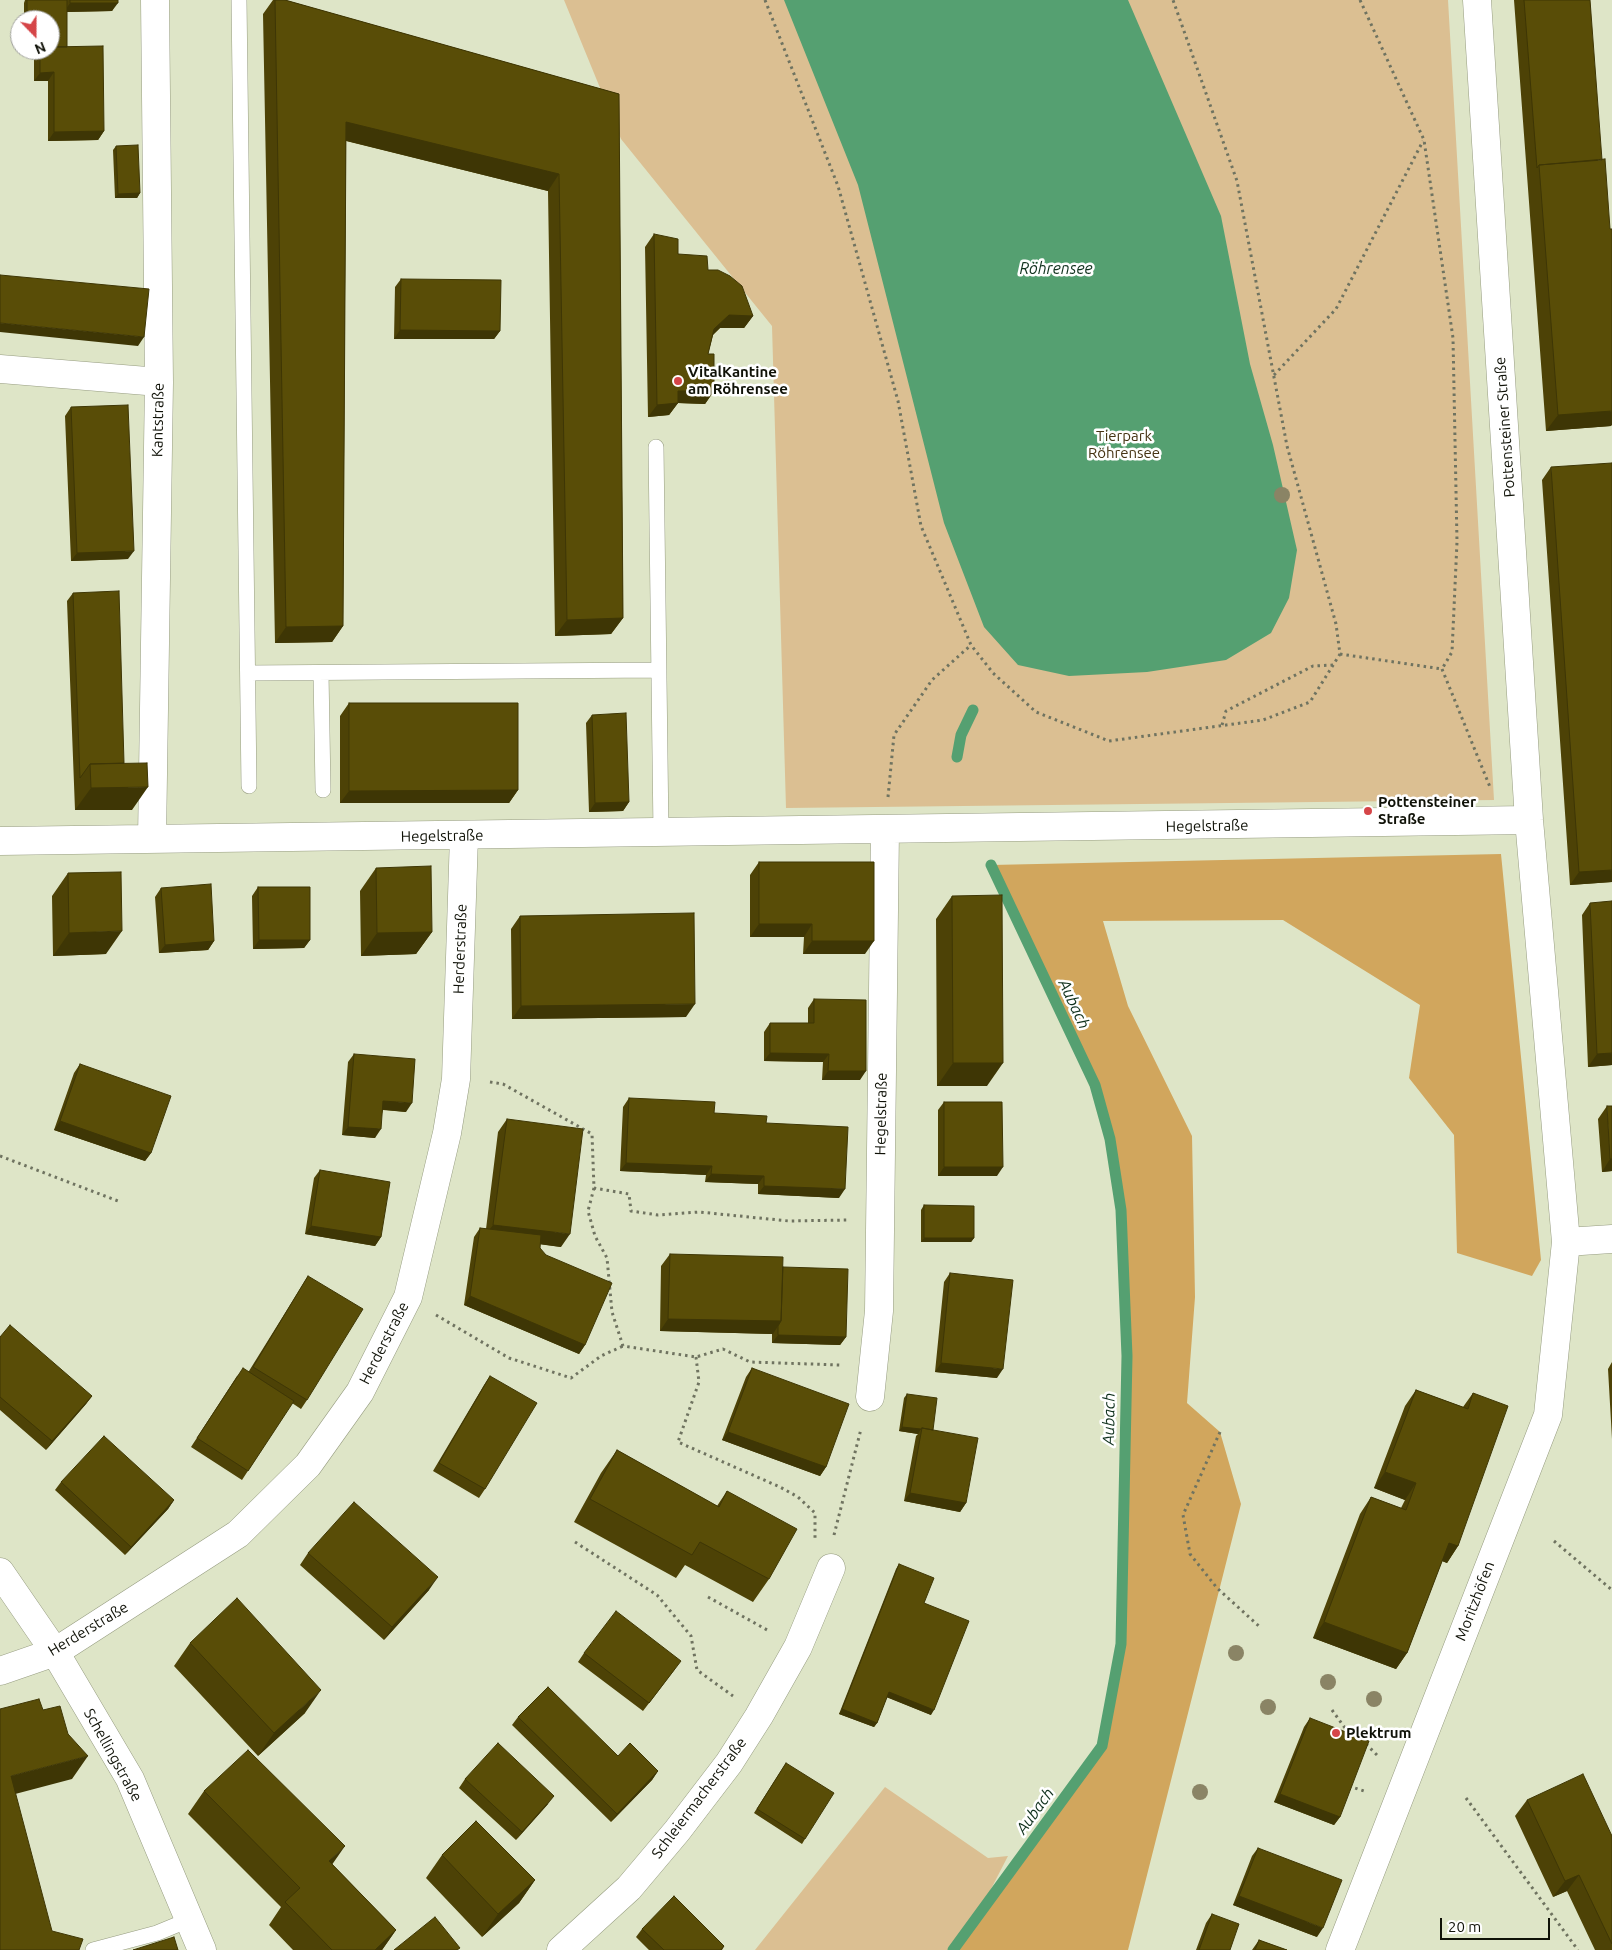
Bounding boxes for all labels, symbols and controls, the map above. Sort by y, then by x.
north arrow [10,10,60,60]
text: N [32,39,48,57]
water label: Röhrensee [1019,259,1093,279]
street label: Pottensteiner Straße [1491,356,1519,498]
place label: VitalKantine am Röhrensee [688,363,788,398]
marker: VitalKantine am Röhrensee [672,375,684,387]
street label: Kantstraße [148,383,168,457]
park label: Tierpark Röhrensee [1088,427,1160,462]
place label: Pottensteiner Straße [1378,793,1476,828]
marker: Pottensteiner Straße [1362,805,1374,817]
street label: Hegelstraße [1166,816,1248,836]
street label: Hegelstraße [401,826,483,846]
street label: Herderstraße [449,904,471,994]
water label: Aubach [1054,976,1094,1032]
street label: Hegelstraße [871,1073,891,1155]
street label: Herderstraße [355,1299,413,1387]
water label: Aubach [1099,1393,1119,1445]
street label: Moritzhöfen [1452,1559,1498,1643]
street label: Herderstraße [45,1598,131,1660]
street label: Schellingstraße [80,1705,146,1805]
place label: Plektrum [1346,1724,1411,1742]
marker: Plektrum [1330,1727,1342,1739]
street label: Schleiermacherstraße [648,1734,750,1862]
water label: Aubach [1012,1784,1058,1838]
scale bar [1442,1908,1552,1940]
text: 20 m [1448,1918,1481,1935]

